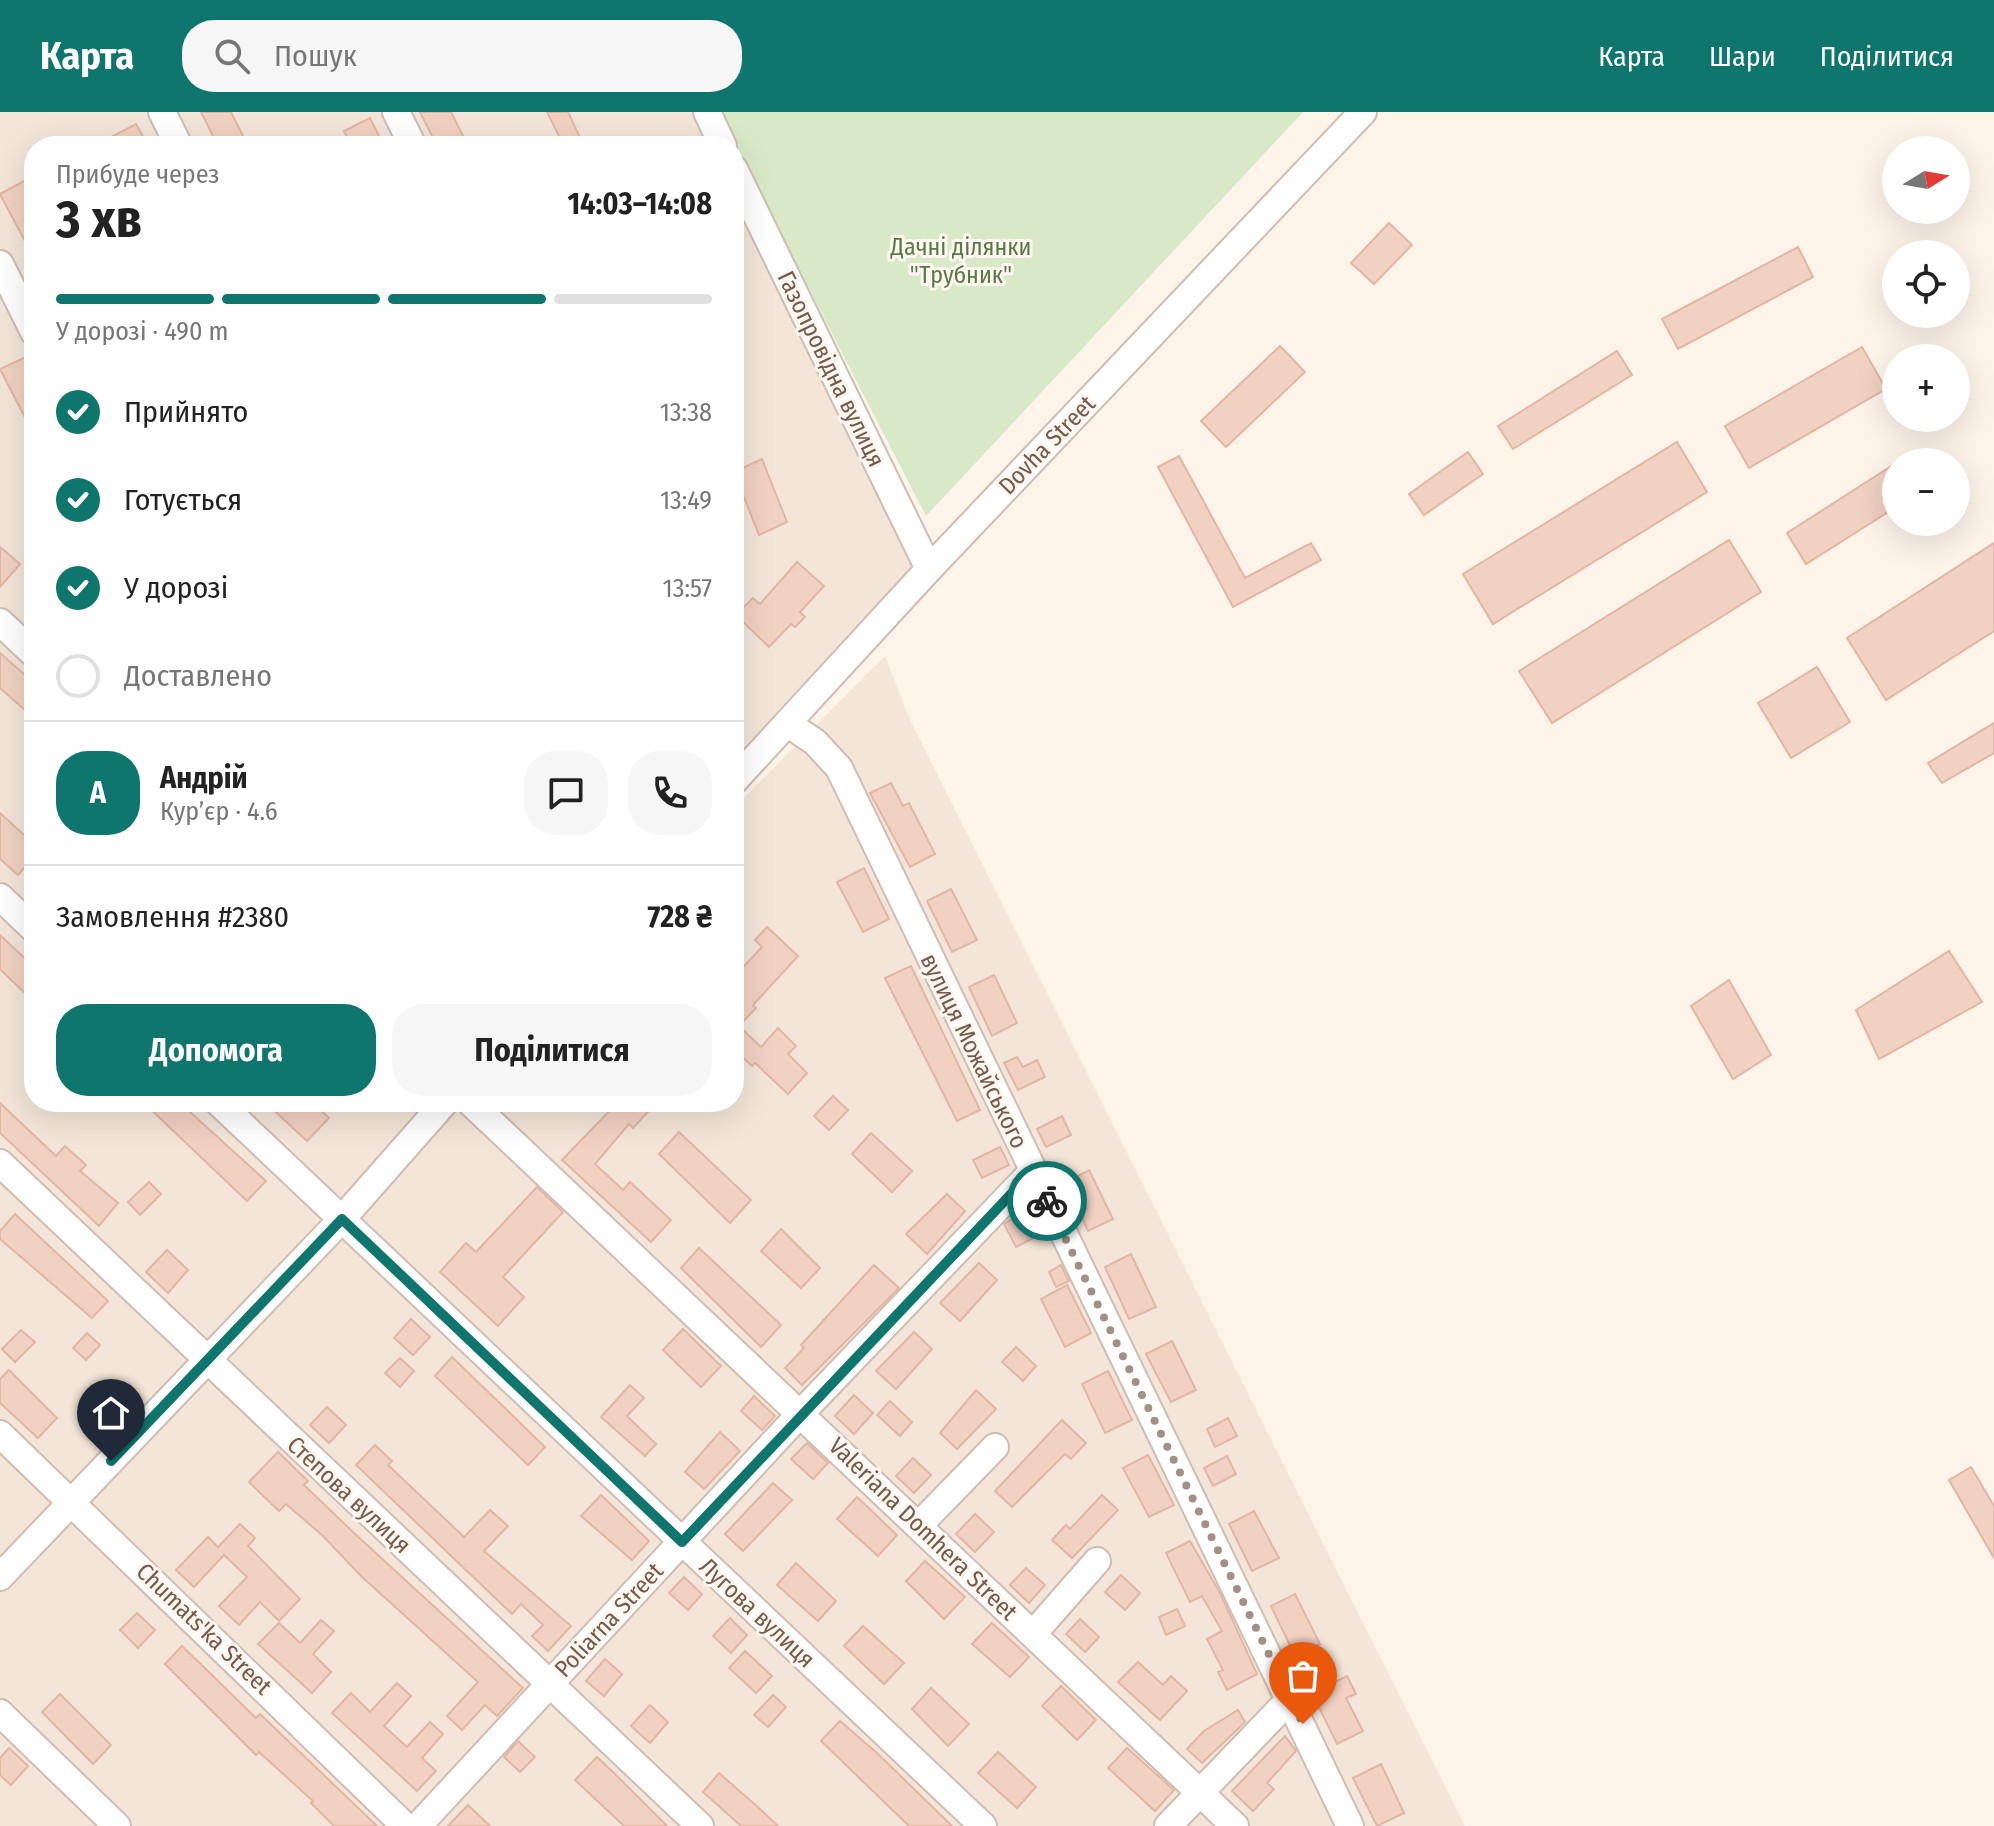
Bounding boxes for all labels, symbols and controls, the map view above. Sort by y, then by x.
search box [182,20,742,92]
text: Карта [40,33,134,79]
icon: search [210,34,254,78]
text: Пошук [274,38,357,74]
text: Карта [1598,40,1665,73]
text: Шари [1709,40,1776,73]
text: Поділитися [1820,40,1954,73]
north arrow [1882,136,1970,224]
map controls [1882,136,1970,536]
text: Прибуде через [56,159,219,190]
text: 14:03–14:08 [567,186,712,222]
text: 3 хв [56,188,142,251]
park label: Дачні ділянки "Трубник" [890,233,1031,289]
button: locate [1882,240,1970,328]
street label: Газопровідна вулиця [771,267,891,471]
text: У дорозі · 490 m [56,316,229,347]
button: + [1882,344,1970,432]
icon: check [56,390,100,434]
street label: Dovha Street [993,390,1101,500]
text: Прийнято [124,394,248,430]
text: 13:38 [660,397,712,428]
button: − [1882,448,1970,536]
icon: check [56,478,100,522]
text: Готується [124,482,242,518]
text: 13:49 [660,485,712,516]
icon: check [56,566,100,610]
text: У дорозі [124,570,228,606]
text: 13:57 [663,573,712,604]
text: Доставлено [124,658,272,694]
button: chat [524,751,608,835]
button: phone [628,751,712,835]
text: Андрій [160,760,248,796]
text: А [90,775,106,811]
text: Кур’єр · 4.6 [160,796,278,827]
text: Замовлення #2380 [56,899,289,935]
text: 728 ₴ [647,899,712,935]
street label: вулиця Можайського [915,949,1033,1153]
button: Допомога [56,1004,376,1096]
button: Поділитися [392,1004,712,1096]
courier [1007,1161,1087,1241]
icon: bike [1025,1179,1069,1223]
pin [77,1379,145,1461]
icon: home [89,1391,133,1435]
street label: Степова вулиця [281,1431,417,1559]
street label: Valeriana Domhera Street [823,1432,1023,1626]
street label: Лугова вулиця [694,1553,820,1673]
street label: Chumats'ka Street [131,1557,278,1701]
street label: Poliarna Street [549,1557,669,1683]
pin [1269,1642,1337,1724]
icon: bag [1281,1654,1325,1698]

